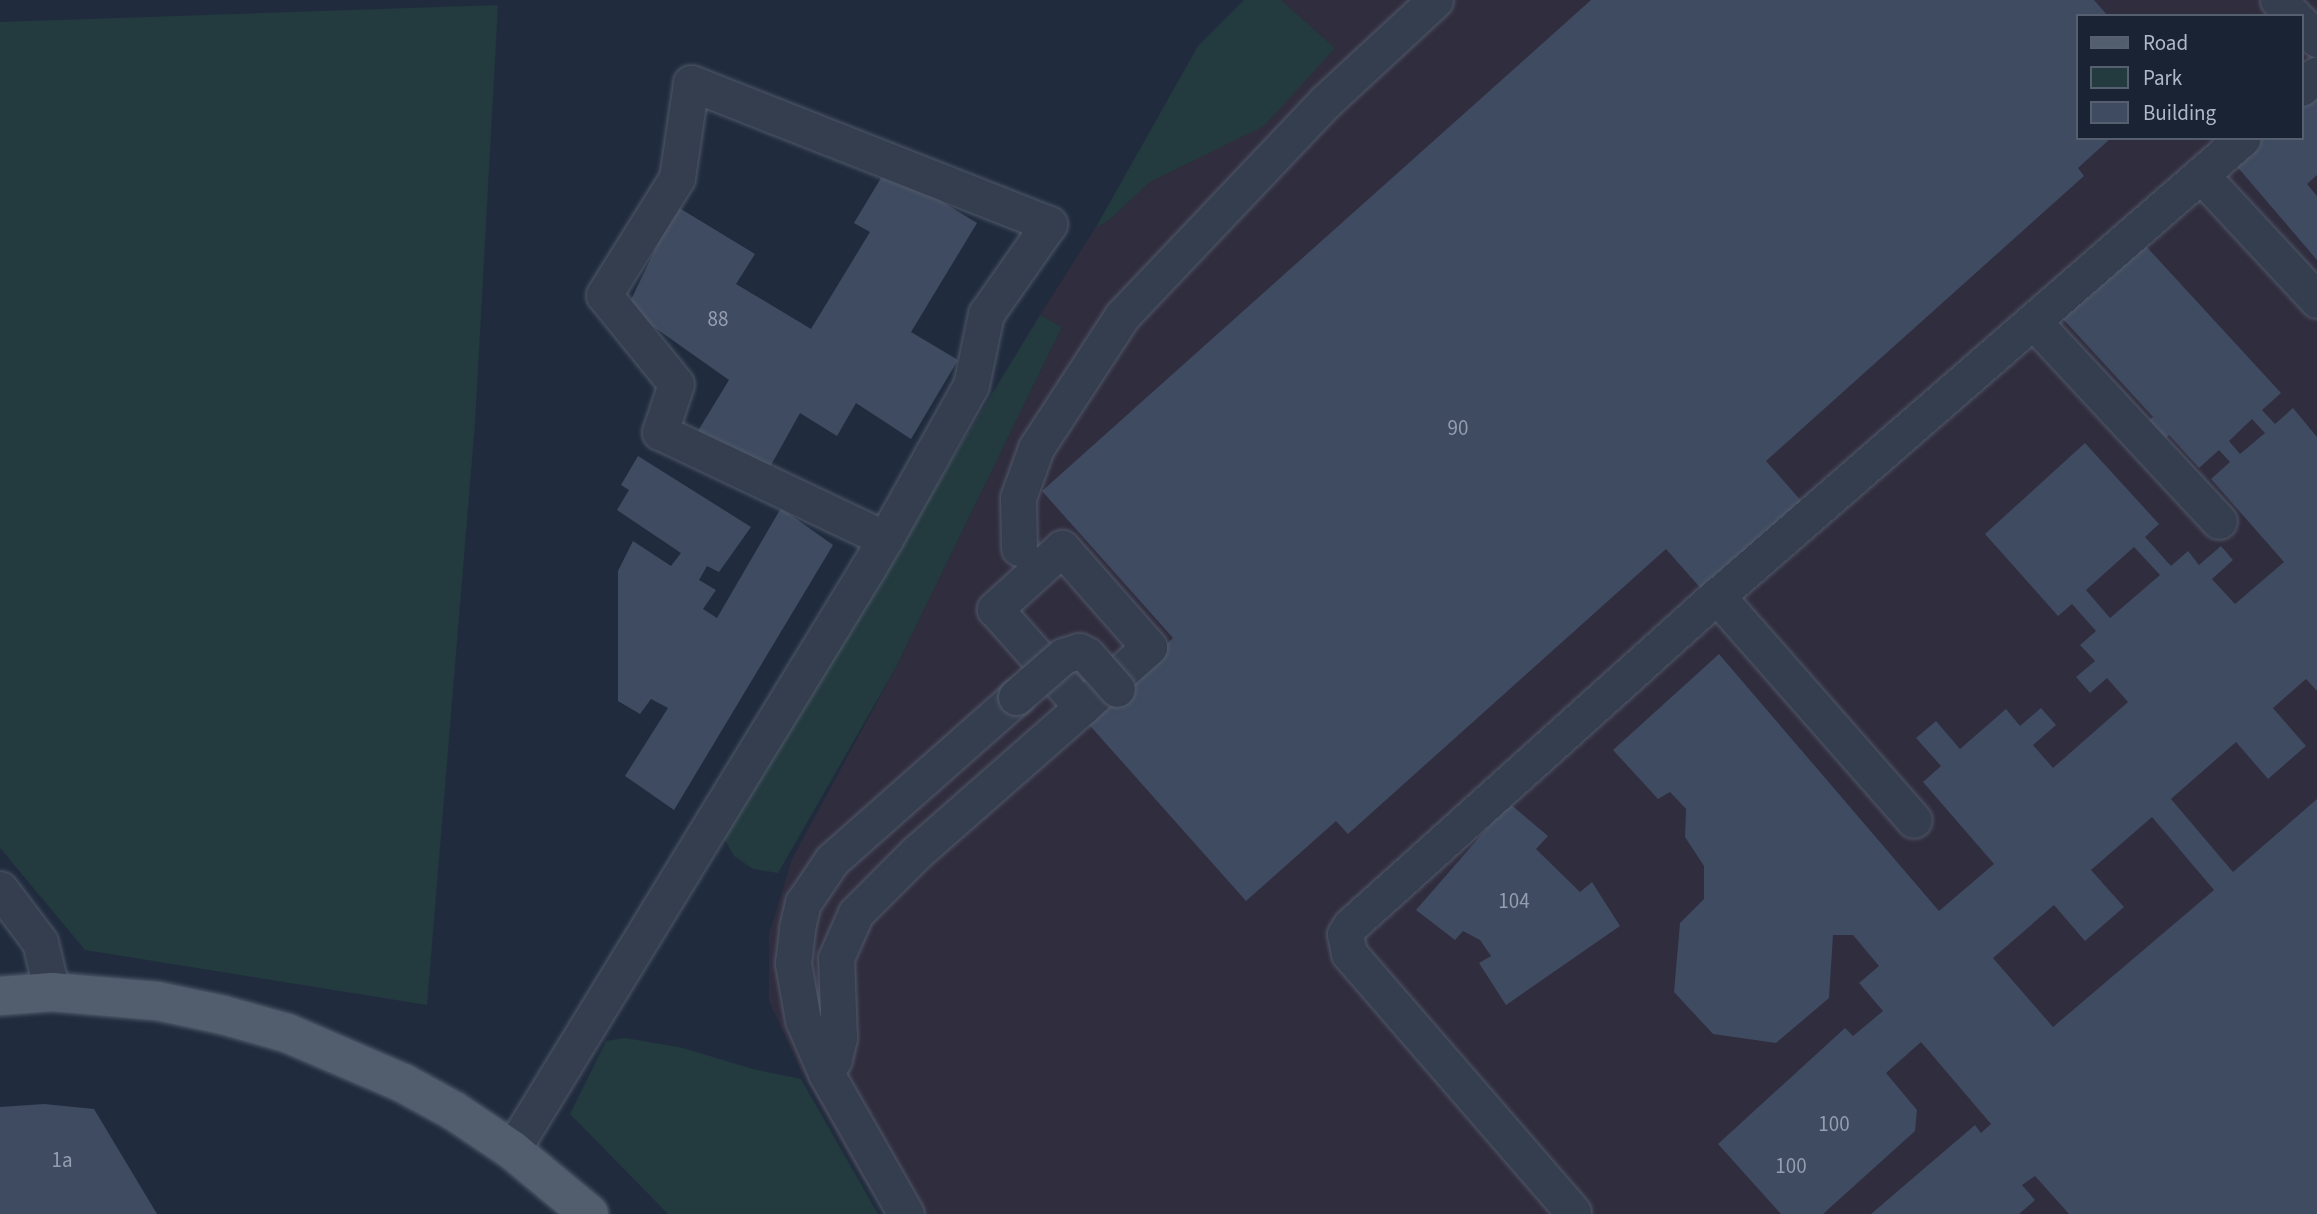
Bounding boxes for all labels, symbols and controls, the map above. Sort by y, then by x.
legend [2076,14,2303,140]
text: Road [2143,28,2188,58]
text: Park [2143,63,2182,93]
text: Building [2143,98,2216,128]
house number: 88 [708,306,728,332]
house number: 90 [1448,415,1468,441]
house number: 104 [1498,888,1530,914]
house number: 100 [1818,1111,1850,1137]
house number: 1a [51,1147,73,1173]
house number: 100 [1775,1153,1807,1179]

